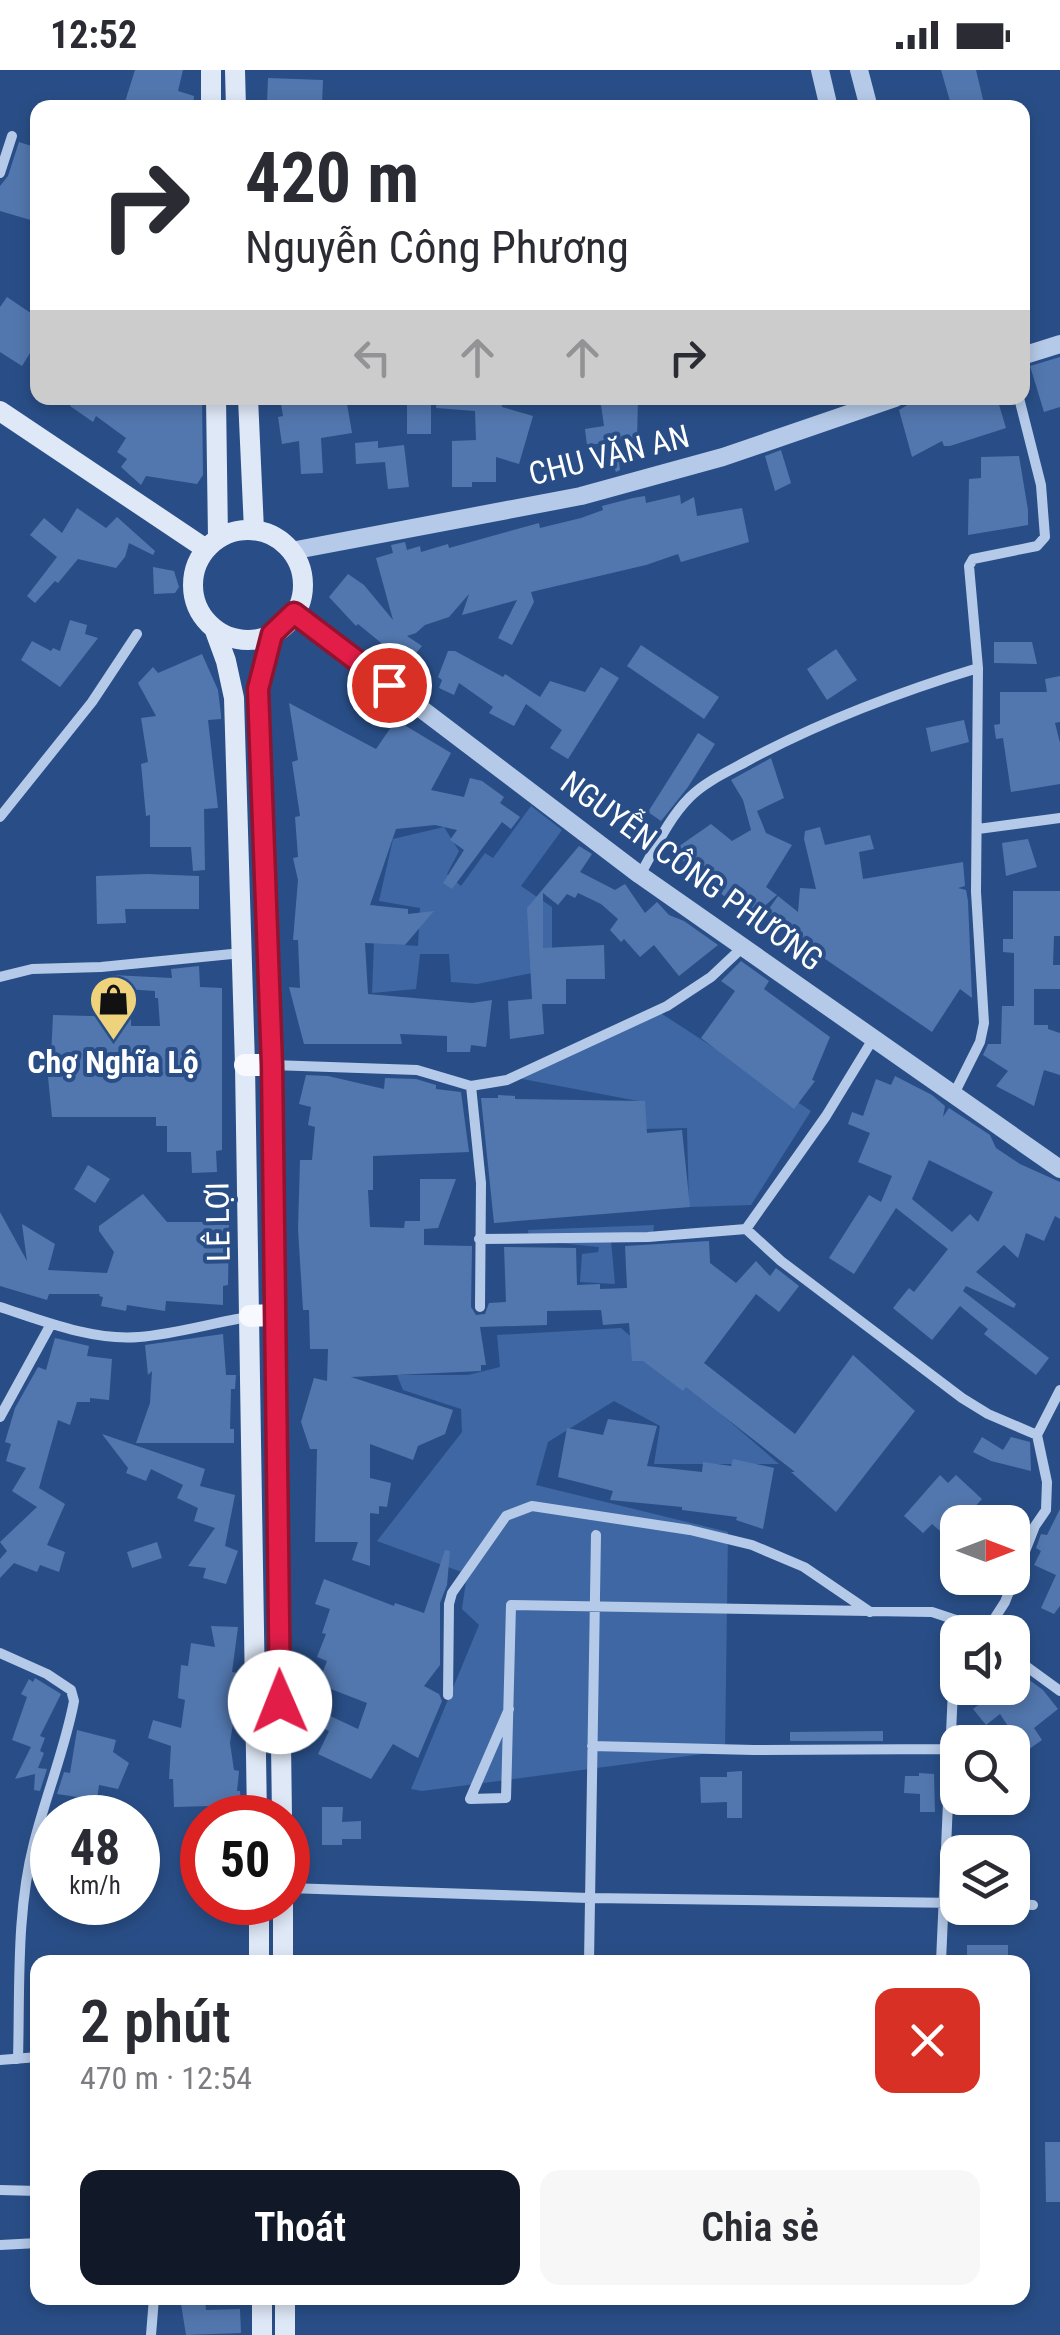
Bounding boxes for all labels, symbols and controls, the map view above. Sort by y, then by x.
text: 12:52 [50,13,137,57]
text: 420 m [245,137,419,219]
icon: right [80,140,210,270]
text: Nguyễn Công Phương [245,221,629,274]
icon: left [345,330,400,385]
icon: ahead [450,330,505,385]
icon: ahead [555,330,610,385]
icon: right [660,330,715,385]
street label: CHU VĂN AN [525,417,693,493]
pin [347,643,432,728]
icon: arrive [362,658,417,713]
street label: NGUYỄN CÔNG PHƯƠNG [553,761,832,979]
shop icon: Chợ Nghĩa Lộ [87,974,139,1042]
place label: Chợ Nghĩa Lộ [27,1043,199,1081]
street label: LÊ LỢI [198,1182,238,1262]
north arrow [940,1505,1030,1595]
map controls [940,1505,1030,1925]
button: sound [940,1615,1030,1705]
position arrow [228,1650,332,1754]
button: search [940,1725,1030,1815]
speed limit sign: 50 [180,1795,310,1925]
text: 48 [70,1819,120,1877]
button: layers [940,1835,1030,1925]
text: km/h [69,1871,121,1900]
text: 2 phút [80,1986,231,2057]
button: close [875,1988,980,2093]
text: 470 m · 12:54 [80,2059,252,2097]
button: Thoát [80,2170,520,2285]
button: Chia sẻ [540,2170,980,2285]

